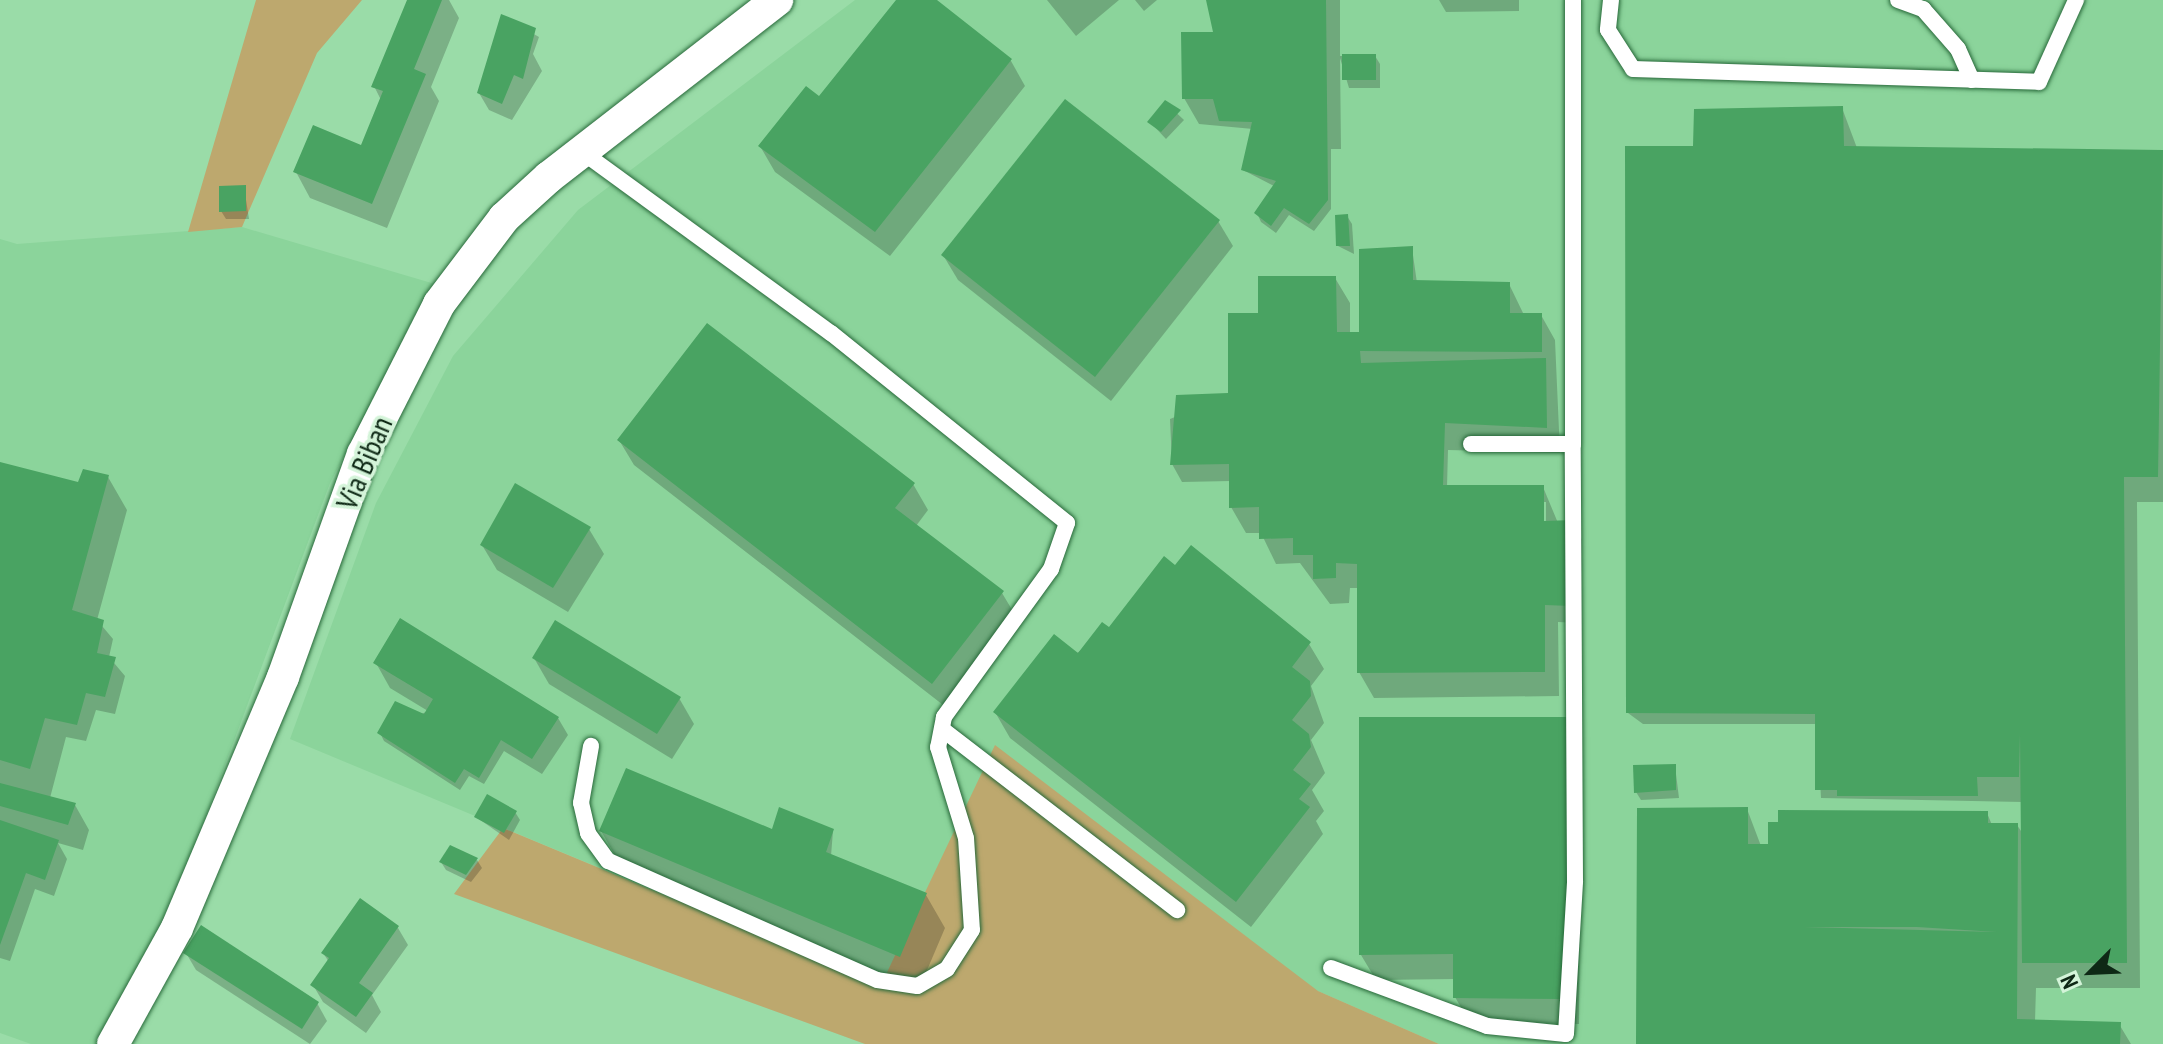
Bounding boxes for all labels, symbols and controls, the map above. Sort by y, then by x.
street label: Via Biban [328,411,400,515]
north arrow [2051,932,2131,1012]
text: N [2054,971,2084,993]

